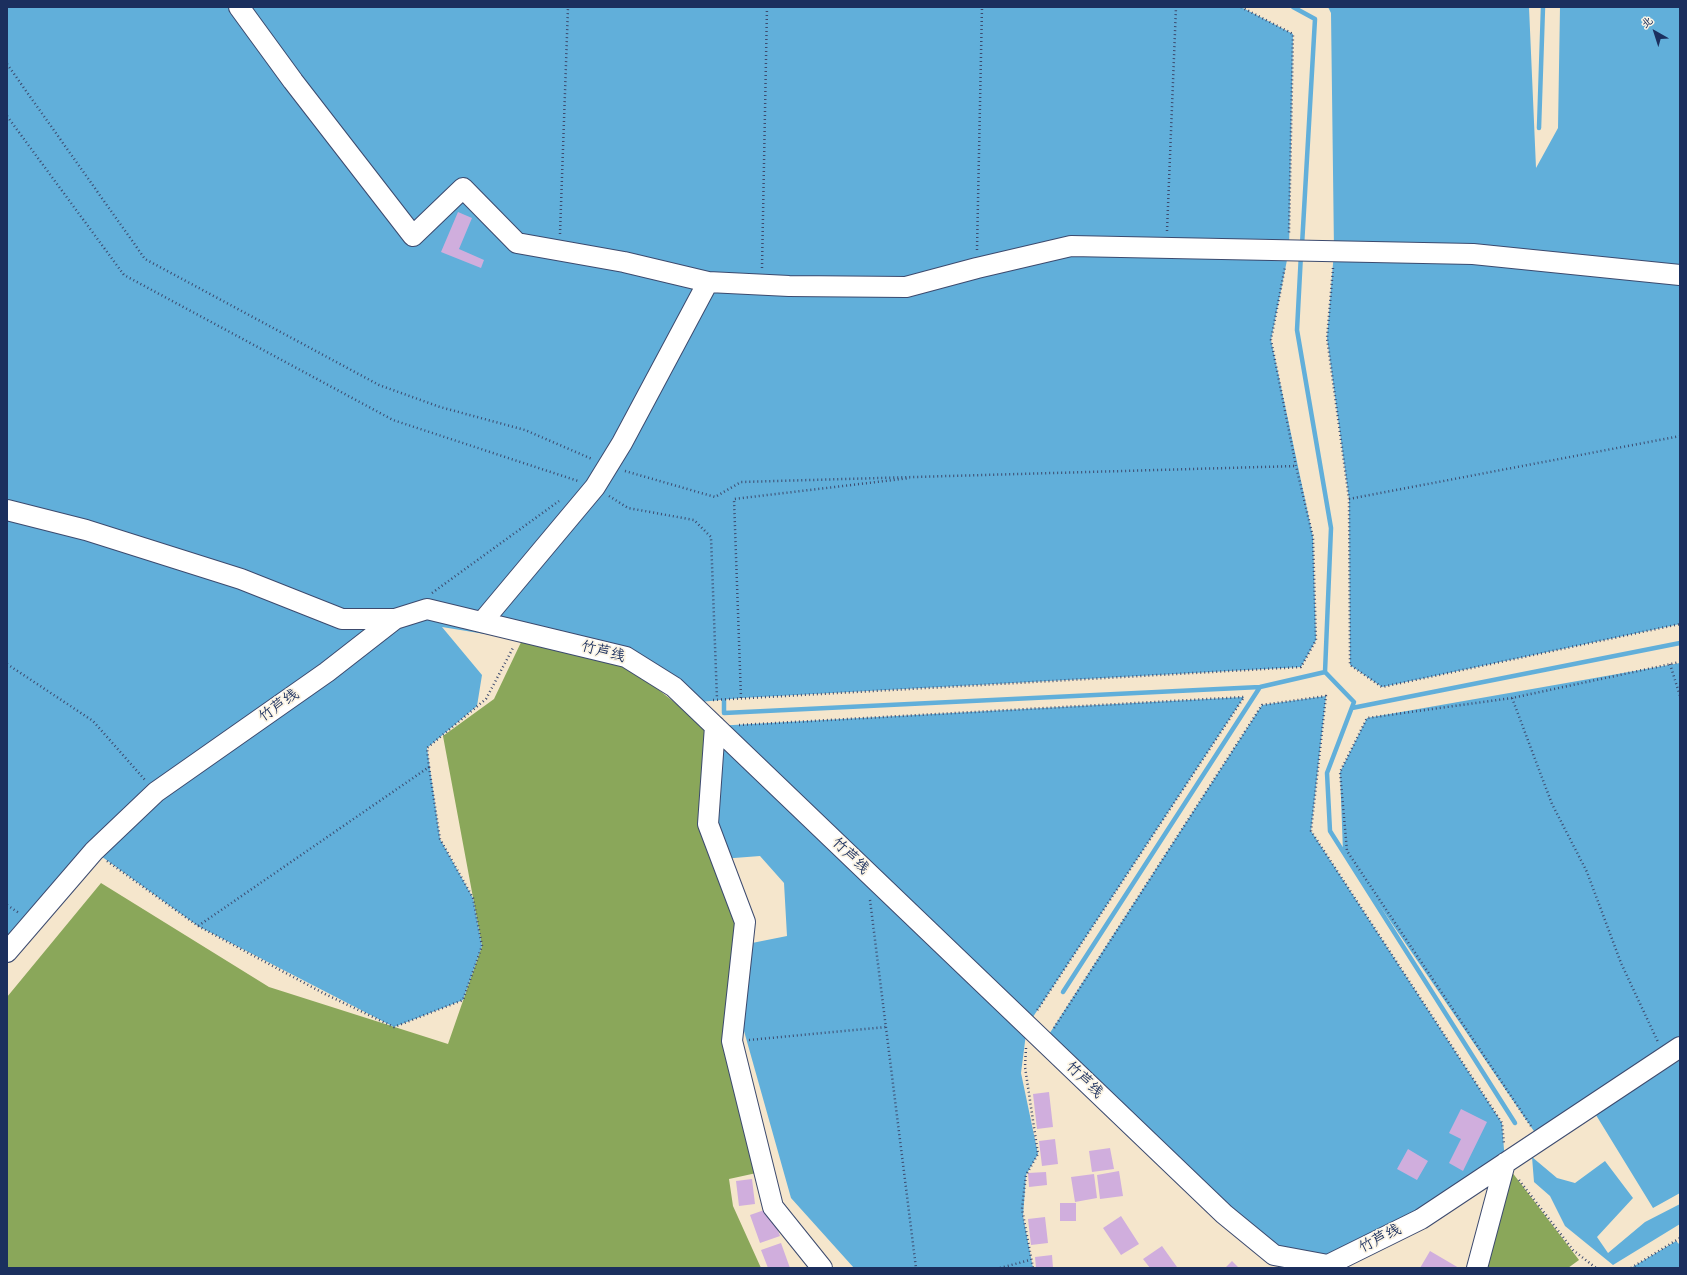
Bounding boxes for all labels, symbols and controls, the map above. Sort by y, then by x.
north arrow [1635,12,1675,52]
text: 北 [1639,14,1655,31]
street label: 竹芦线 [579,637,627,667]
street label: 竹芦线 [255,686,303,726]
street label: 竹芦线 [828,834,872,878]
street label: 竹芦线 [1062,1058,1106,1102]
street label: 竹芦线 [1356,1221,1404,1257]

